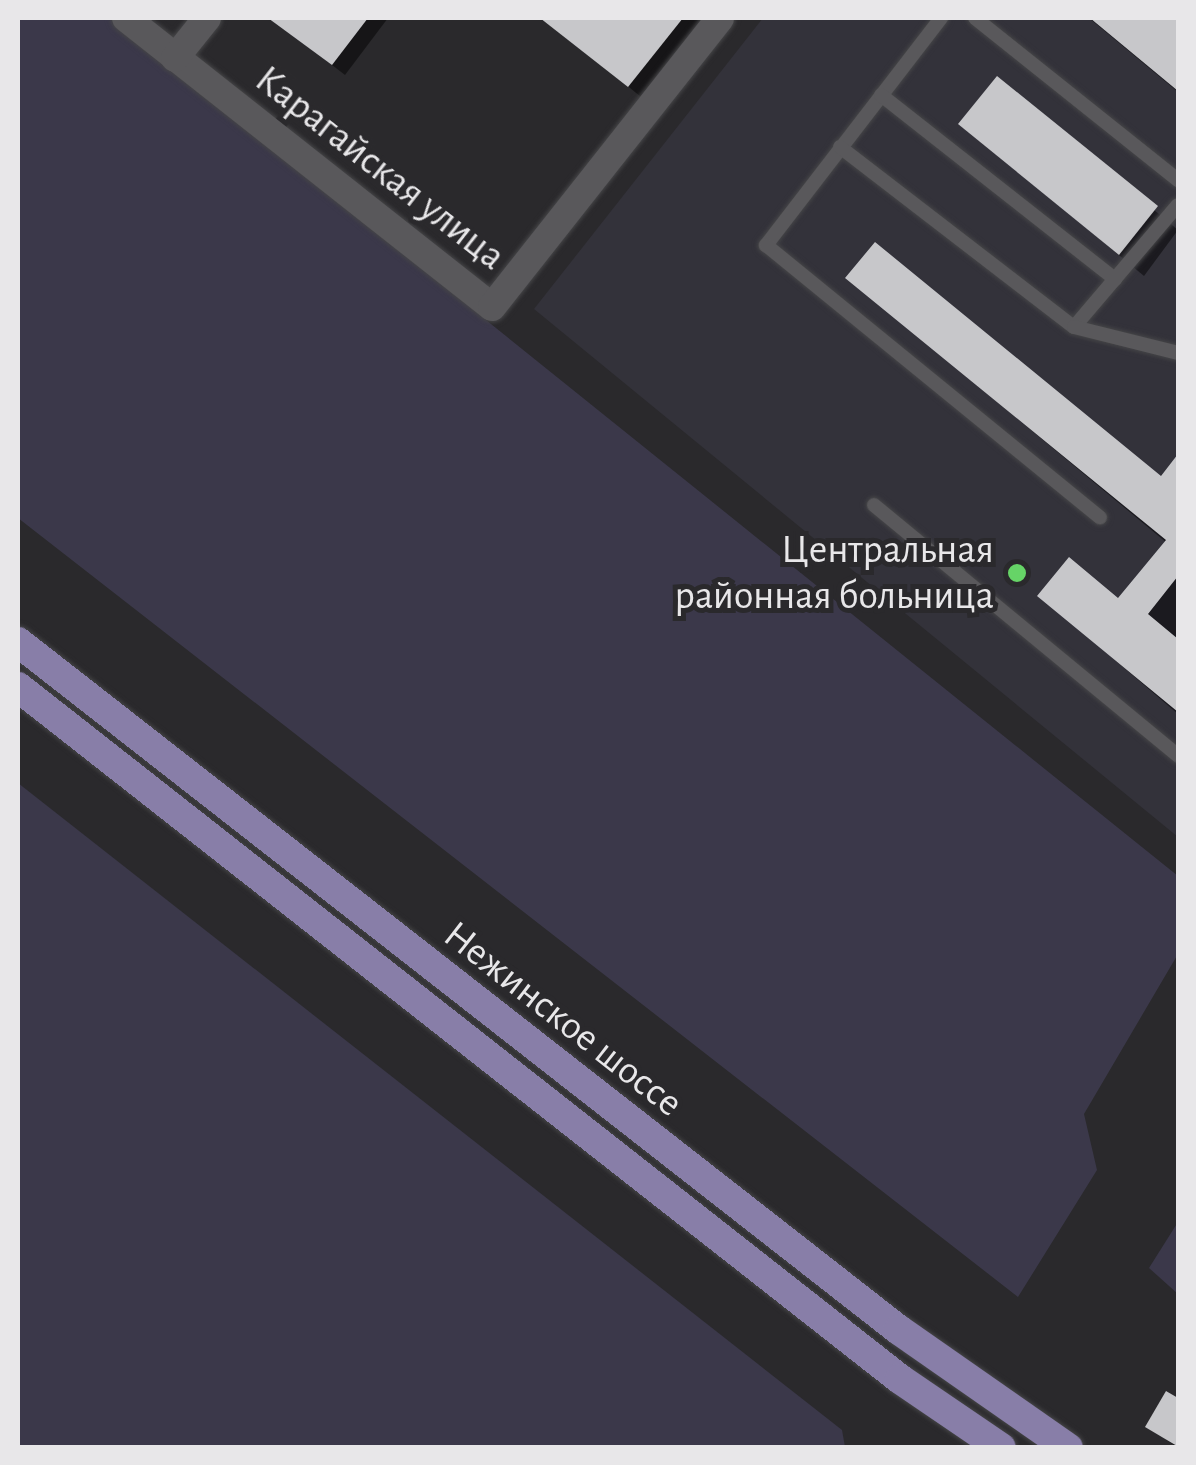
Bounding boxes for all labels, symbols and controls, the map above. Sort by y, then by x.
street label: Карагайская улица [245,56,515,280]
place label: Центральная районная больница [675,526,994,620]
marker: Центральная районная больница [1004,560,1030,586]
street label: Нежинское шоссе [434,911,692,1127]

